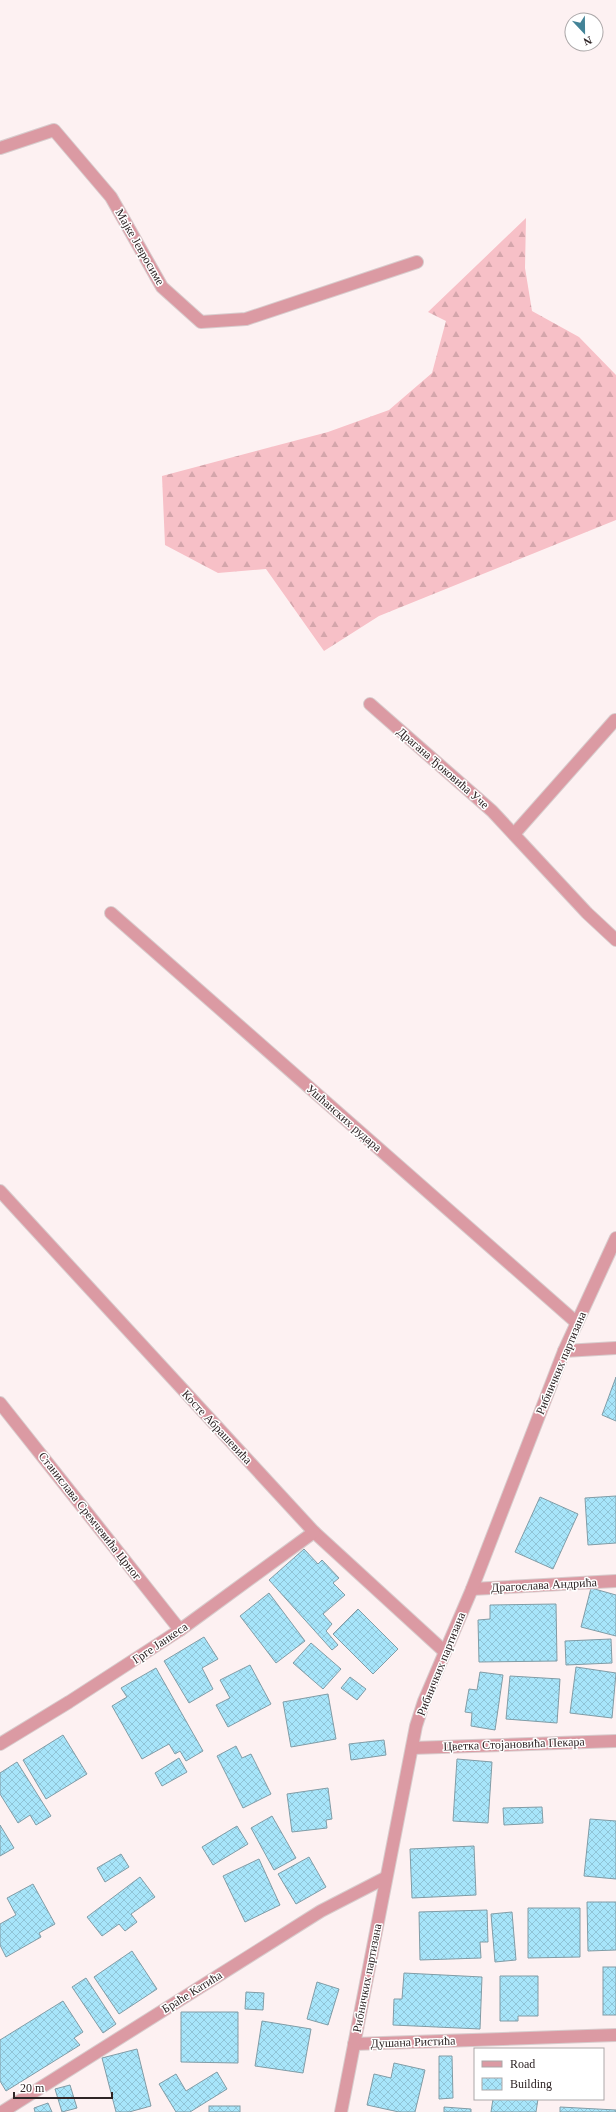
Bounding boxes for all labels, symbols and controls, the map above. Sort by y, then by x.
north arrow [564,12,604,52]
text: N [582,34,594,48]
street label: Мајке Јевросиме [112,206,168,288]
street label: Драгана Ђоковића Уче [394,724,492,812]
street label: Ушћанских рудара [304,1082,385,1155]
street label: Рибничких партизана [533,1309,589,1417]
street label: Косте Абрашевића [179,1387,255,1467]
street label: Станислава Сремчевића Црног [36,1449,144,1583]
street label: Драгослава Андрића [491,1575,598,1595]
street label: Рибничких партизана [414,1610,468,1718]
street label: Грге Јанкеса [130,1619,191,1667]
street label: Цветка Стојановића Пекара [443,1735,586,1753]
street label: Рибничких партизана [350,1922,385,2034]
street label: Браће Катића [159,1968,225,2016]
street label: Душана Ристића [370,2033,456,2050]
legend [474,2048,604,2100]
text: Road [510,2057,535,2071]
scale bar [14,2074,112,2100]
text: Building [510,2077,552,2091]
text: 20 m [20,2081,45,2095]

